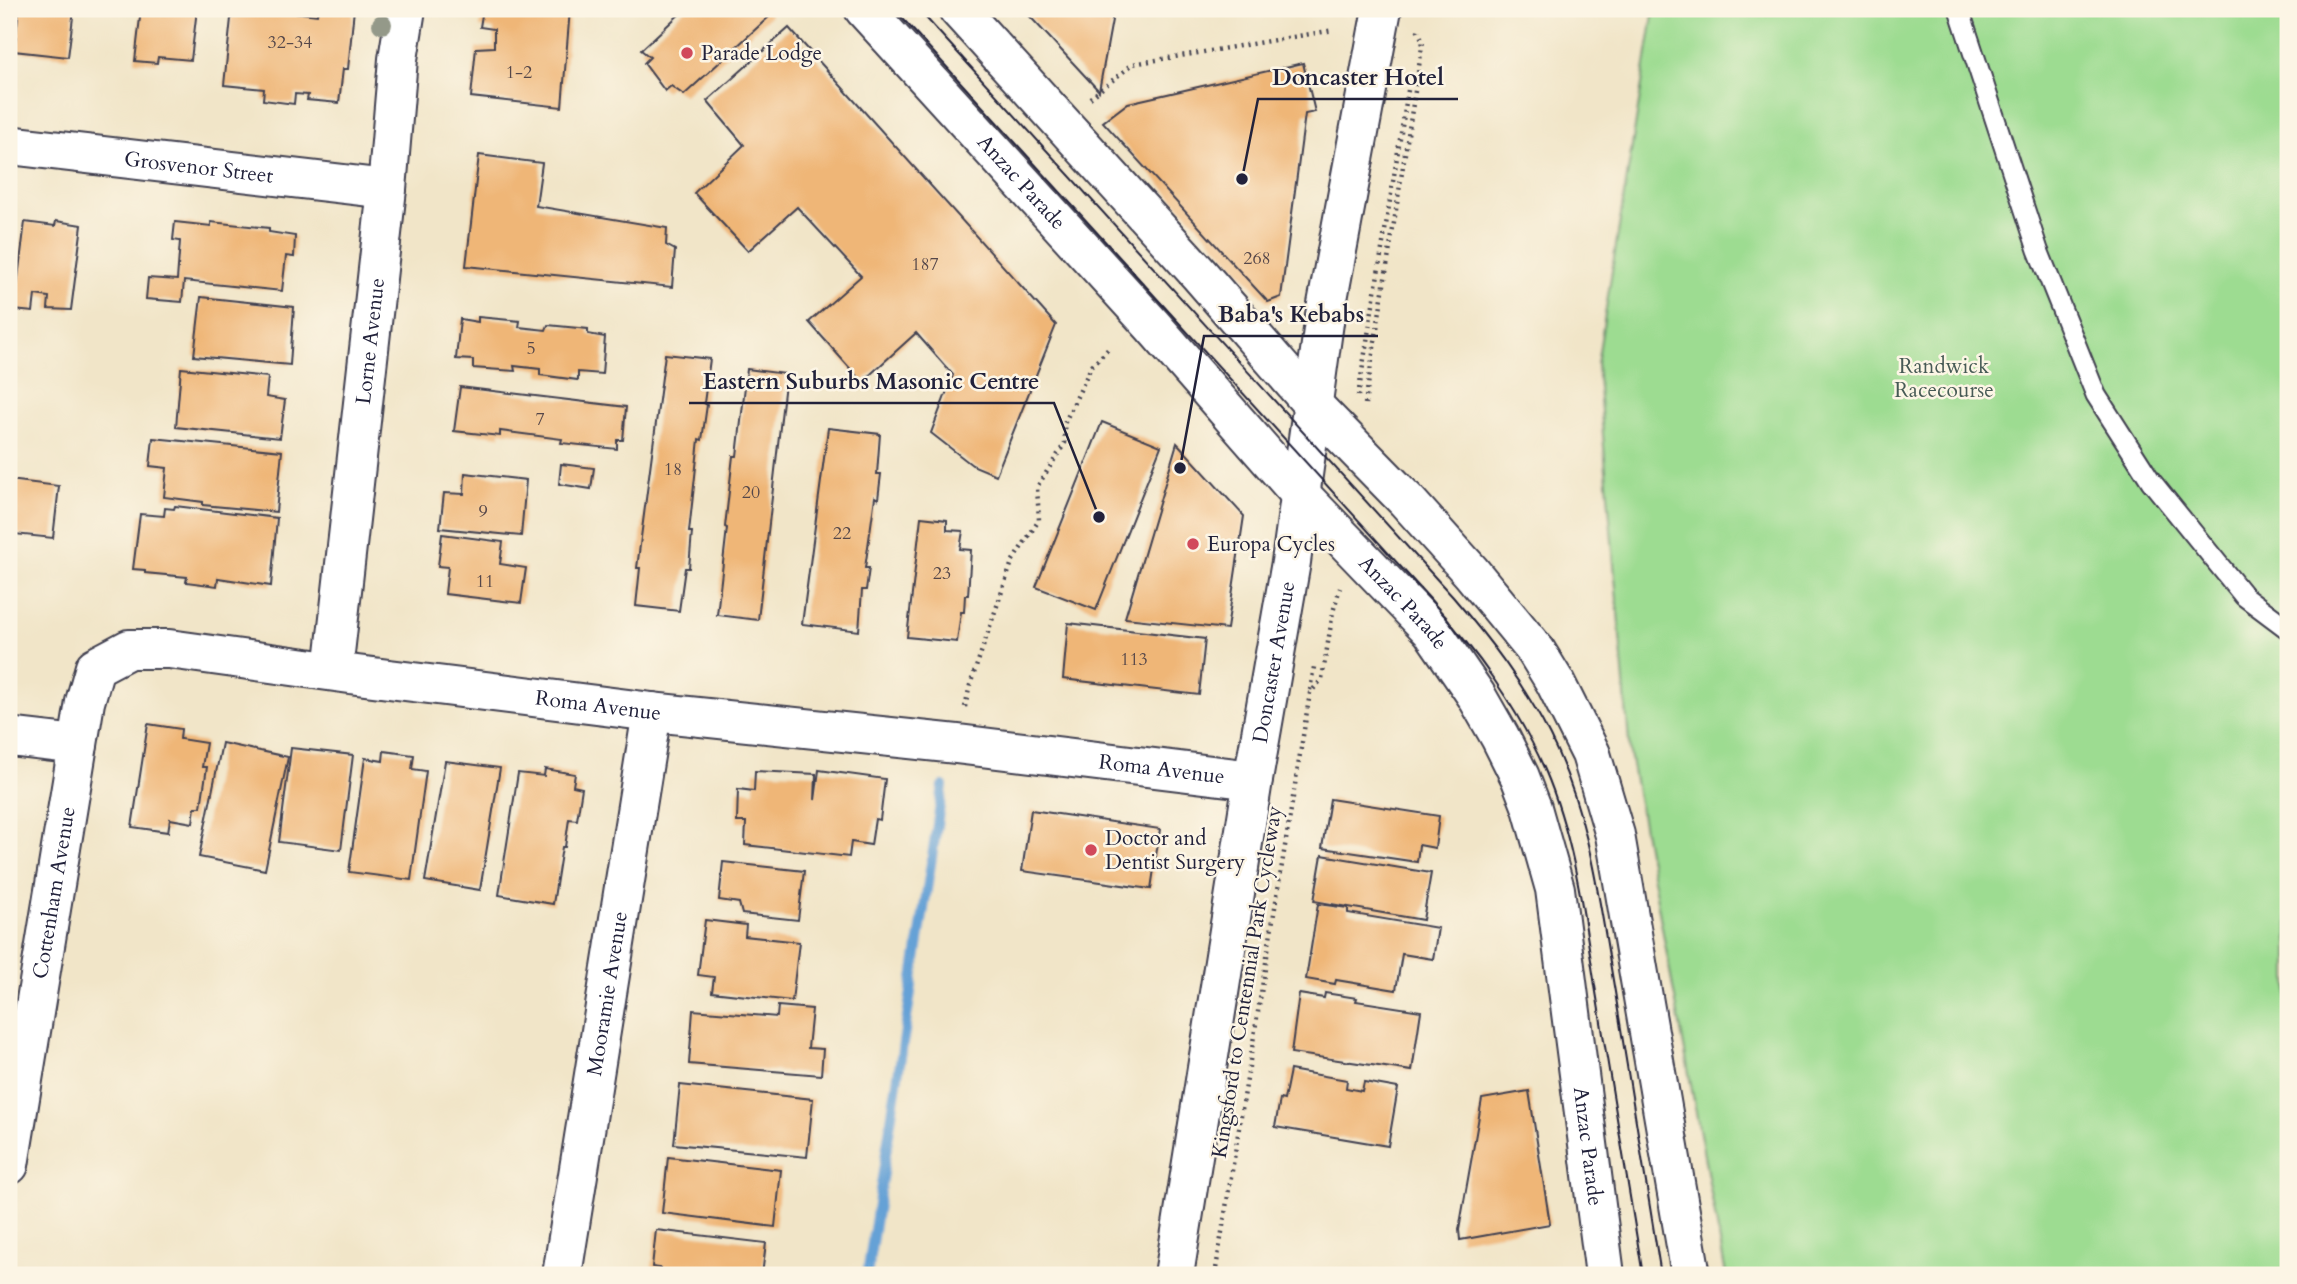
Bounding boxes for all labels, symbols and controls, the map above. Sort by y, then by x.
house number: 32-34 [268,30,312,55]
place label: Parade Lodge [701,39,822,68]
marker: Parade Lodge [679,45,695,61]
callout: Doncaster Hotel [1258,55,1458,99]
house number: 1-2 [506,60,532,85]
text: Doncaster Hotel [1272,62,1444,93]
street label: Anzac Parade [971,128,1073,236]
street label: Grosvenor Street [123,144,275,190]
house number: 268 [1243,246,1271,271]
house number: 187 [911,252,939,277]
street label: Lorne Avenue [348,276,391,406]
callout: Baba's Kebabs [1204,292,1378,336]
text: Baba's Kebabs [1218,299,1364,330]
house number: 5 [526,336,536,361]
park label: Randwick Racecourse [1894,352,1994,405]
callout: Eastern Suburbs Masonic Centre [689,359,1054,403]
text: Eastern Suburbs Masonic Centre [702,366,1040,397]
house number: 7 [535,407,545,432]
house number: 18 [664,457,682,482]
house number: 20 [742,480,760,505]
house number: 9 [478,499,488,524]
house number: 22 [833,521,851,546]
place label: Europa Cycles [1207,530,1335,559]
marker: Europa Cycles [1185,536,1201,552]
street label: Anzac Parade [1352,549,1455,655]
house number: 23 [933,561,951,586]
house number: 11 [476,569,494,594]
street label: Doncaster Avenue [1245,579,1302,745]
house number: 113 [1120,647,1148,672]
street label: Roma Avenue [534,683,663,727]
street label: Roma Avenue [1097,747,1226,791]
street label: Cottenham Avenue [25,804,82,981]
street label: Kingsford to Centennial Park Cycleway [1205,804,1289,1160]
place label: Doctor and Dentist Surgery [1105,824,1245,877]
marker: Doctor and Dentist Surgery [1083,842,1099,858]
street label: Mooramie Avenue [580,909,634,1078]
street label: Anzac Parade [1566,1085,1610,1207]

